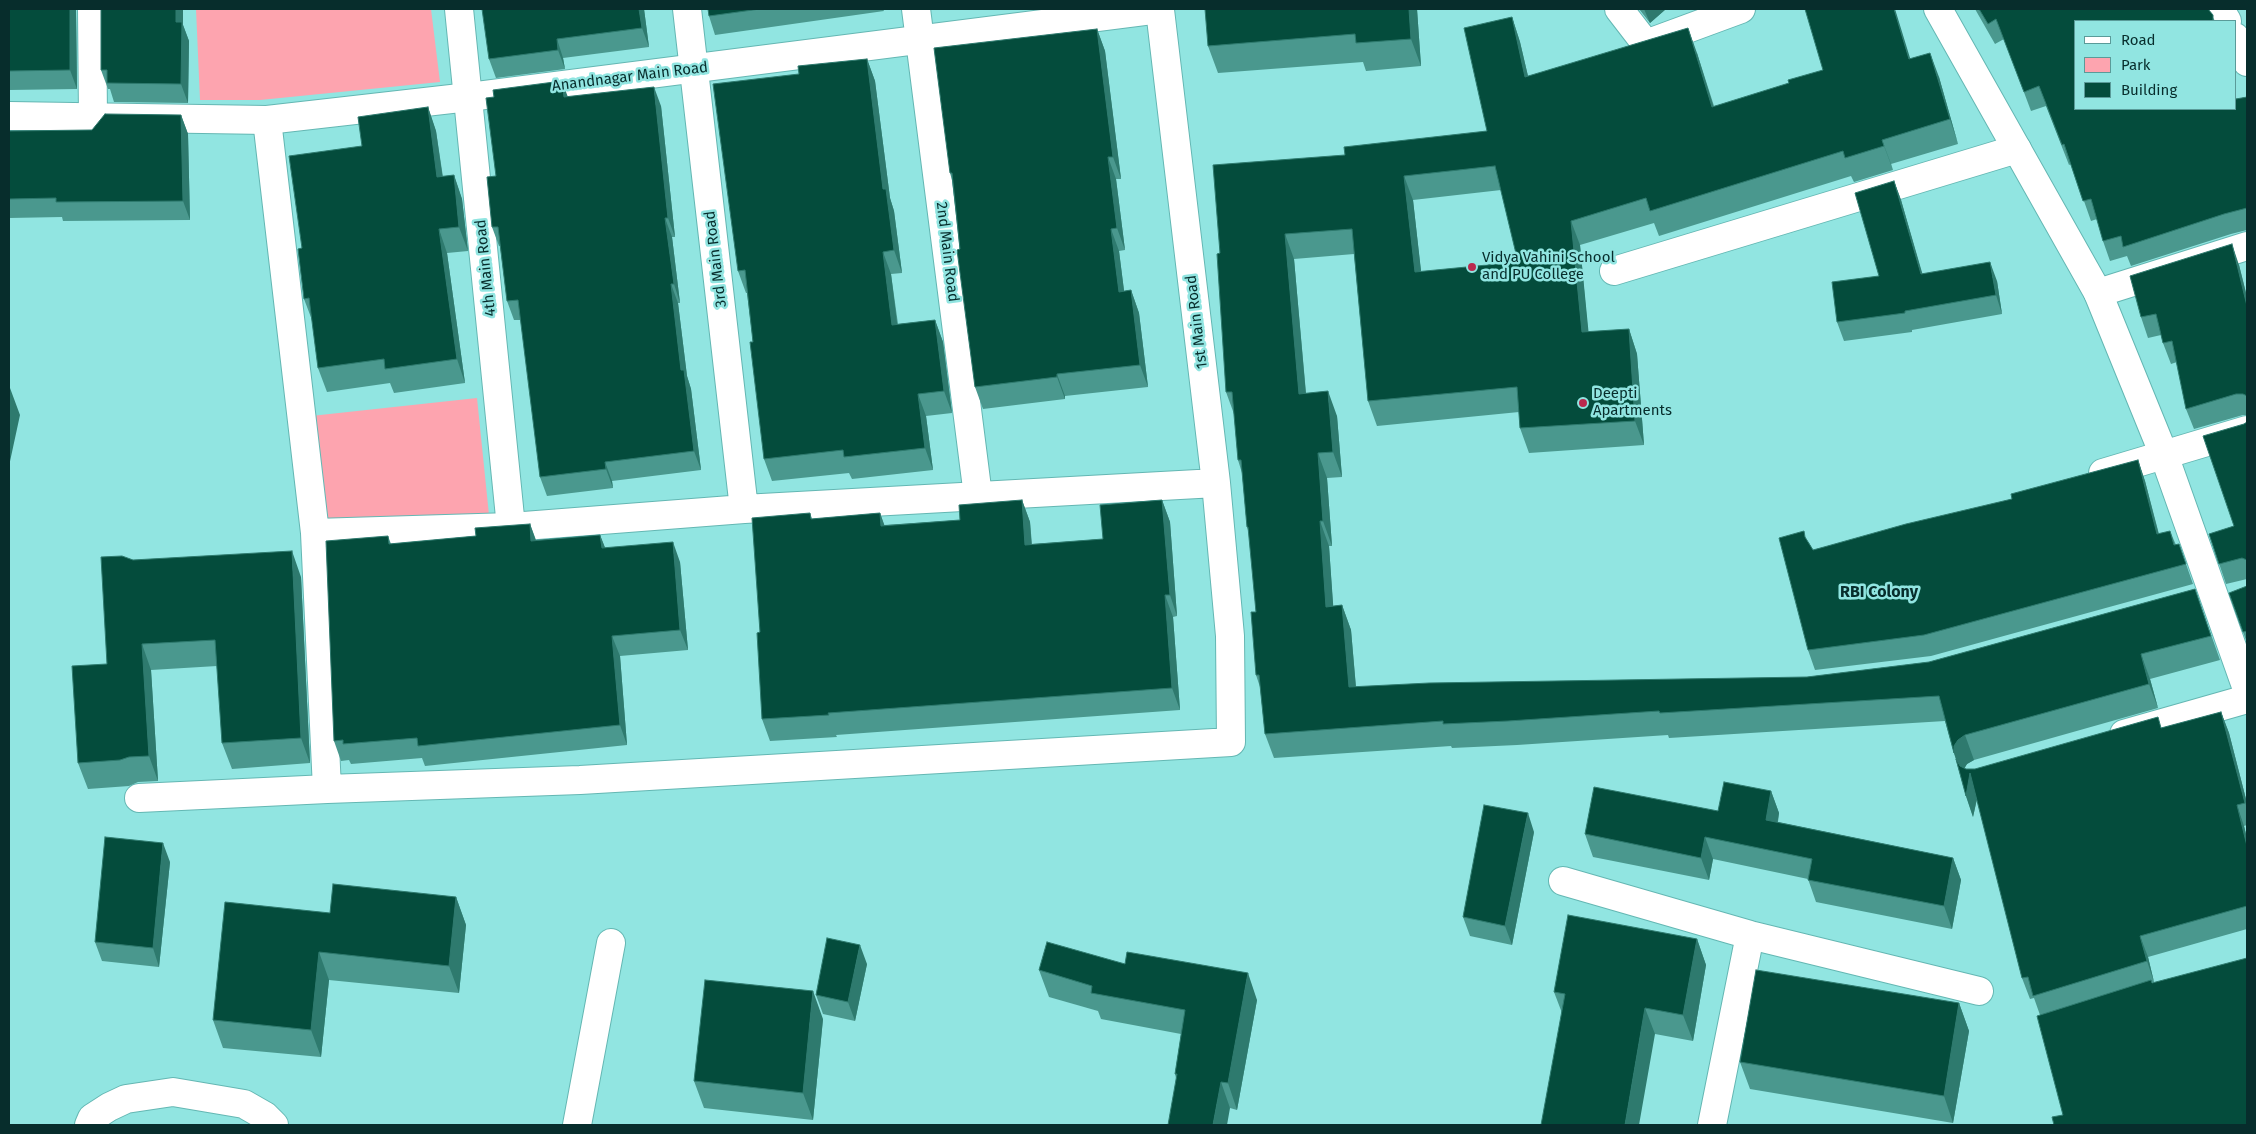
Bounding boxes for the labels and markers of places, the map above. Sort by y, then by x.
place label: Vidya Vahini School and PU College [1482,249,1615,284]
marker: Vidya Vahini School and PU College [1466,261,1478,273]
place label: Deepti Apartments [1593,385,1672,420]
marker: Deepti Apartments [1577,397,1589,409]

